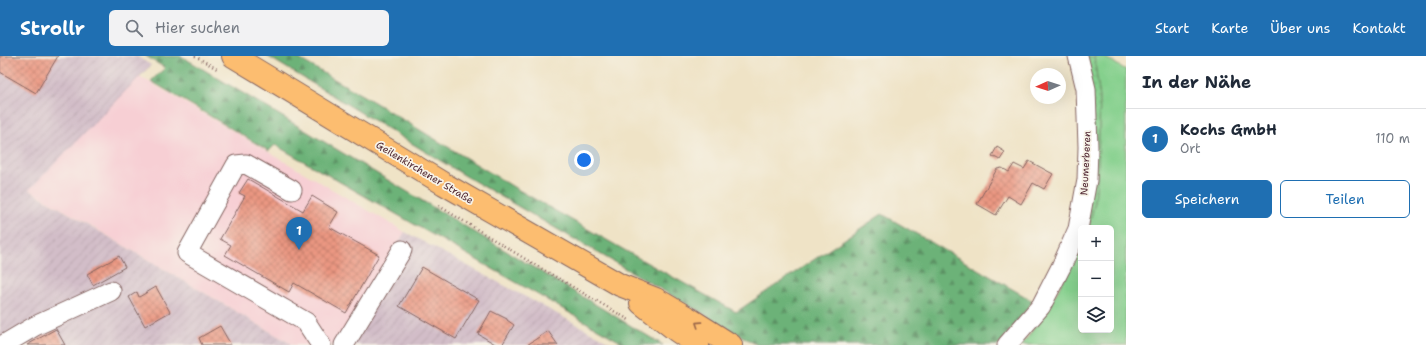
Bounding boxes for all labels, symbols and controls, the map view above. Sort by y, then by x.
search box [109,10,389,46]
text: Strollr [20,16,85,41]
icon: search [123,17,145,39]
text: Hier suchen [155,18,240,38]
text: Start [1155,19,1189,37]
text: Karte [1211,19,1248,37]
text: Über uns [1270,19,1330,37]
text: Kontakt [1352,19,1406,37]
north arrow [1030,68,1066,104]
text: In der Nähe [1142,71,1251,93]
text: Kochs GmbH [1180,120,1277,140]
text: 1 [1152,130,1158,147]
text: 110 m [1375,130,1410,147]
street label: Neumerberen [1077,131,1094,196]
street label: Geilenkirchener Straße [374,138,476,207]
text: Ort [1180,140,1201,157]
your location [574,150,594,170]
button: Speichern [1142,180,1272,218]
button: Teilen [1280,180,1410,218]
pin: 1 [286,217,312,250]
map controls [1078,225,1114,333]
button: + [1078,225,1114,261]
button: − [1078,261,1114,297]
button: layers [1078,297,1114,333]
one-way arrow [695,321,702,329]

